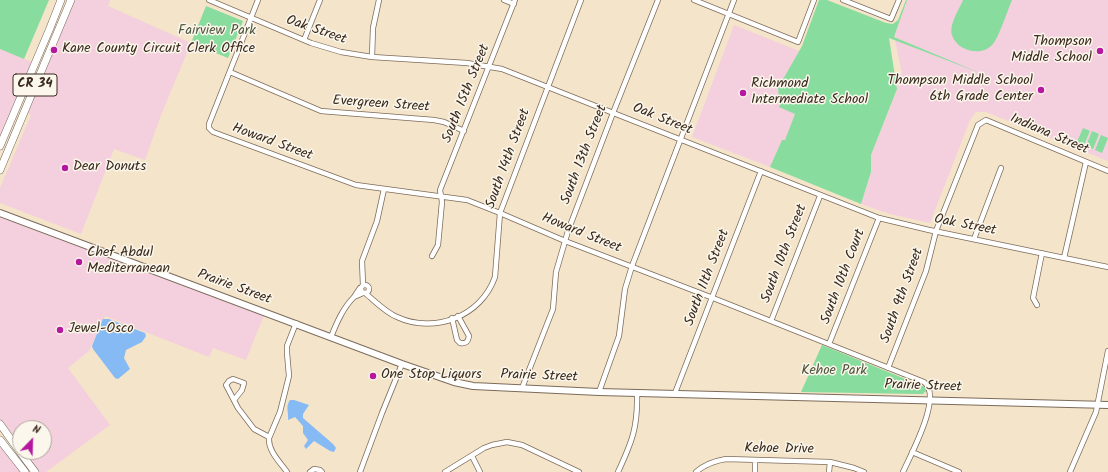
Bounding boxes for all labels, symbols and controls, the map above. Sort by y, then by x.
street label: Oak Street [284,13,348,49]
park label: Fairview Park [178,24,256,40]
place label: Thompson Middle School [1011,35,1092,68]
place label: Kane County Circuit Clerk Office [62,42,255,58]
street label: South 15th Street [440,42,494,146]
marker: Kane County Circuit Clerk Office [49,45,59,55]
marker: Thompson Middle School [1095,46,1105,56]
road number: CR 34 [13,74,57,96]
place label: Thompson Middle School 6th Grade Center [887,74,1033,106]
place label: Richmond Intermediate School [751,77,868,110]
marker: Thompson Middle School 6th Grade Center [1036,85,1046,95]
marker: Richmond Intermediate School [738,88,748,98]
street label: Evergreen Street [332,93,430,117]
street label: Oak Street [630,100,694,140]
street label: South 13th Street [558,103,612,207]
street label: South 14th Street [483,107,535,211]
street label: Indiana Street [1007,111,1091,159]
street label: Howard Street [229,121,315,165]
place label: Dear Donuts [73,160,146,176]
marker: Dear Donuts [60,163,70,173]
street label: South 10th Street [758,202,812,306]
street label: Howard Street [539,210,623,258]
street label: Oak Street [933,212,997,240]
street label: South 11th Street [682,227,734,329]
street label: South 10th Court [818,227,870,327]
place label: Chef Abdul Mediterranean [87,246,170,278]
street label: South 9th Street [878,246,928,346]
marker: Chef Abdul Mediterranean [74,257,84,267]
street label: Prairie Street [195,267,273,309]
place label: Jewel-Osco [68,322,134,338]
marker: Jewel-Osco [55,325,65,335]
park label: Kehoe Park [801,364,867,380]
street label: Prairie Street [500,367,578,387]
place label: One Stop Liquors [381,368,482,384]
marker: One Stop Liquors [368,371,378,381]
street label: Prairie Street [884,377,962,397]
north arrow [12,420,52,460]
text: N [30,420,43,440]
street label: Kehoe Drive [744,441,814,459]

